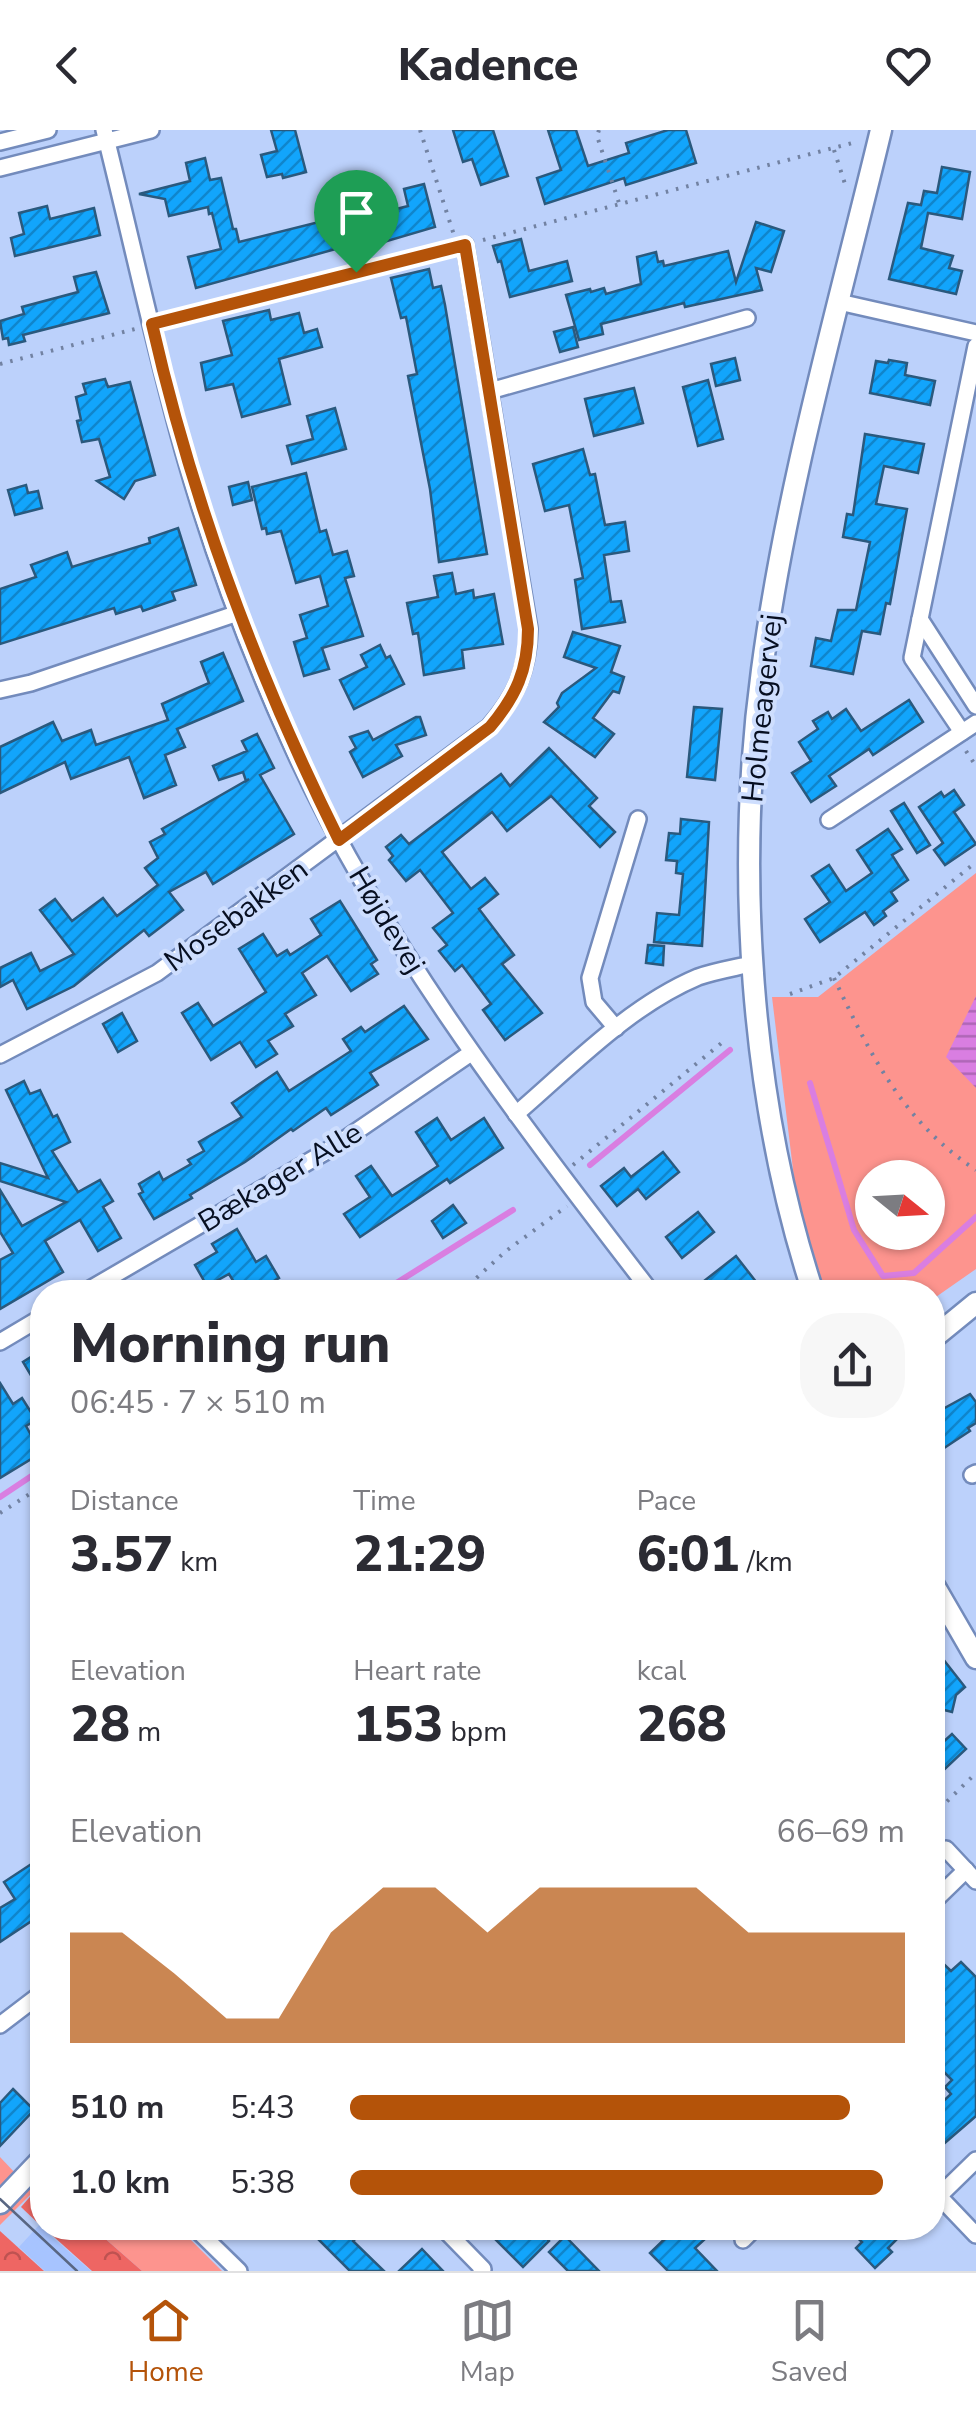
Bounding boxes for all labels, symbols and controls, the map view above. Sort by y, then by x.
text: Kadence [398,35,578,96]
icon: back [40,38,95,93]
icon: heart [881,38,936,93]
pin [314,170,399,273]
icon: arrive [329,185,384,240]
street label: Holmeagervej [732,612,793,804]
street label: Mosebakken [156,849,317,982]
street label: Højdevej [339,859,435,981]
street label: Bækager Alle [191,1112,370,1242]
north arrow [855,1160,945,1250]
map controls [855,1160,945,1250]
text: Morning run [70,1306,390,1381]
button: share [800,1313,905,1418]
text: 06:45 · 7 × 510 m [70,1381,326,1424]
text: Distance [70,1482,179,1520]
text: Time [353,1482,416,1520]
text: Pace [637,1482,696,1520]
text: 3.57 [70,1520,173,1589]
text: 21:29 [353,1520,486,1589]
text: 6:01 [637,1520,740,1589]
text: km [173,1543,218,1581]
text: /km [740,1543,793,1581]
text: Elevation [70,1652,186,1690]
text: Heart rate [353,1652,481,1690]
text: kcal [637,1652,686,1690]
text: 28 [70,1690,130,1759]
text: 153 [353,1690,443,1759]
text: 268 [637,1690,727,1759]
text: m [130,1713,161,1751]
text: bpm [443,1713,507,1751]
text: Elevation [70,1810,203,1853]
text: 66–69 m [777,1810,905,1853]
text: 510 m [70,2086,164,2129]
text: 5:43 [230,2086,295,2129]
text: 1.0 km [70,2161,170,2204]
text: 5:38 [230,2161,295,2204]
tab: Home [128,2293,204,2391]
tab: Map [460,2293,515,2391]
tab: Saved [771,2293,848,2391]

